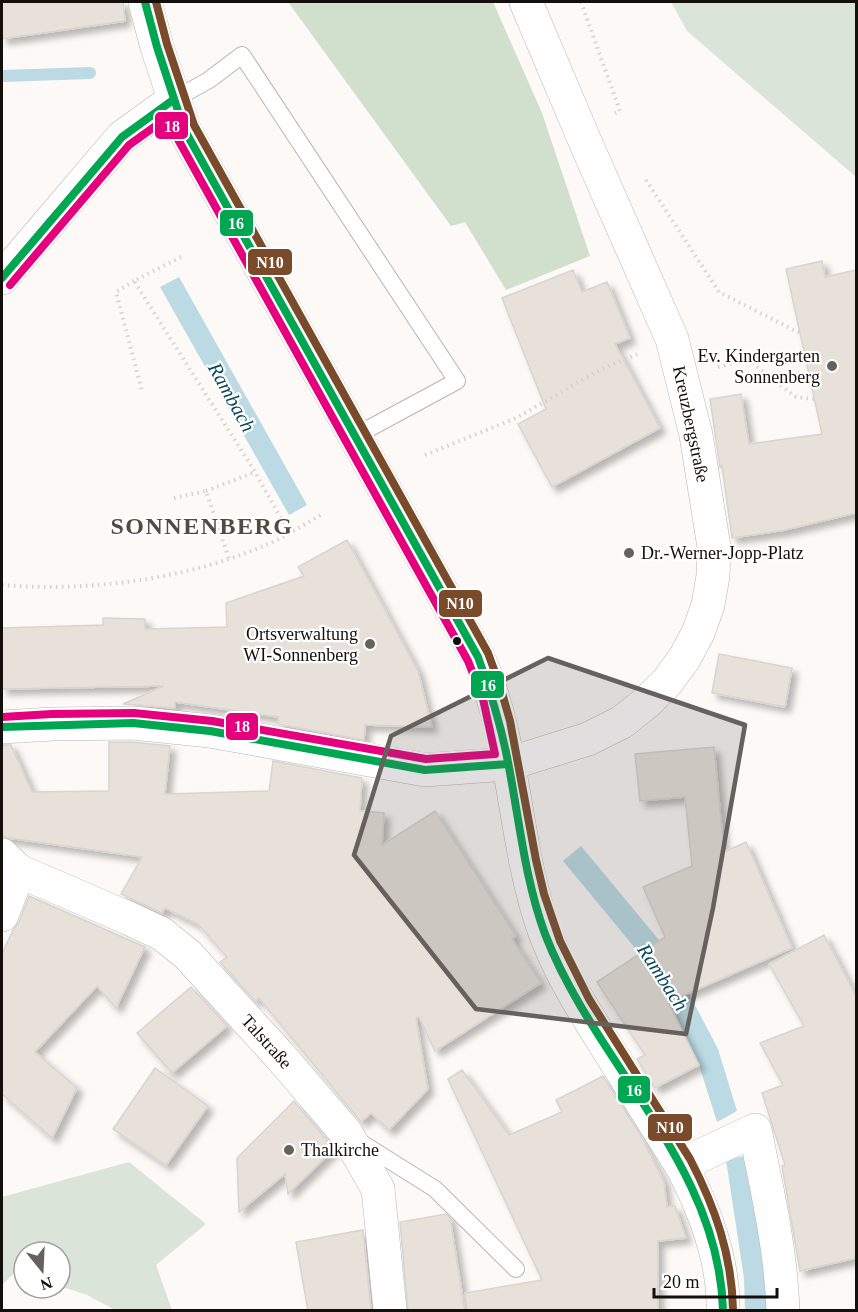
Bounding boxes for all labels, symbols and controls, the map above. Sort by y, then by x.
line badge: 18 [154,111,189,140]
text: 18 [164,118,180,135]
line badge: 16 [219,209,254,237]
text: 16 [228,215,244,232]
line badge: N10 [247,248,293,276]
text: N10 [256,254,284,271]
place label: Ev. Kindergarten Sonnenberg [698,346,820,387]
water label: Rambach [204,358,260,435]
marker: Ev. Kindergarten Sonnenberg [825,359,839,373]
street label: Kreuzbergstraße [669,364,713,484]
district label: SONNENBERG [110,513,294,539]
place label: Dr.-Werner-Jopp-Platz [641,543,804,563]
marker: Dr.-Werner-Jopp-Platz [622,546,636,560]
line badge: N10 [438,589,483,618]
text: N10 [446,595,474,612]
place label: Ortsverwaltung WI-Sonnenberg [243,624,358,665]
unlabelled marker [451,635,463,647]
marker: Ortsverwaltung WI-Sonnenberg [363,637,377,651]
line badge: 16 [470,670,505,699]
text: 16 [480,677,496,694]
line badge: 18 [225,712,259,741]
text: 18 [234,718,250,735]
water label: Rambach [633,938,693,1015]
street label: Talstraße [237,1010,296,1073]
line badge: 16 [617,1075,651,1104]
text: 16 [626,1082,642,1099]
line badge: N10 [647,1113,693,1142]
text: N10 [656,1119,684,1136]
place label: Thalkirche [301,1140,379,1160]
marker: Thalkirche [282,1143,296,1157]
north arrow [12,1240,72,1300]
scale bar [654,1261,777,1299]
text: 20 m [663,1272,700,1292]
text: N [38,1274,55,1294]

